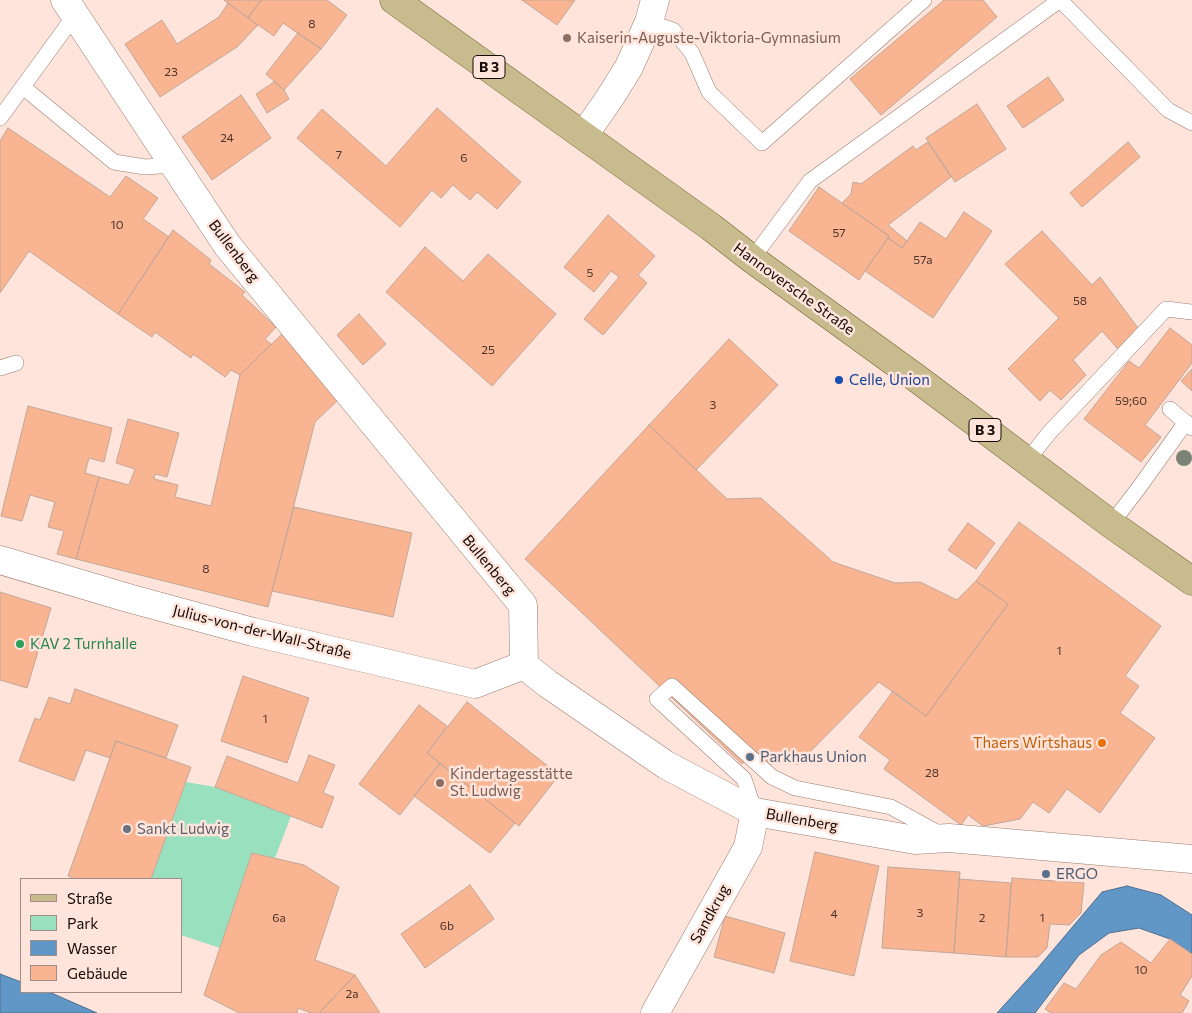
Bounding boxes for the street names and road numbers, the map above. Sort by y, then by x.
road number: B 3 [473,56,505,78]
street label: Bullenberg [205,216,263,286]
street label: Hannoversche Straße [730,239,858,339]
road number: B 3 [969,418,1001,442]
street label: Bullenberg [459,531,519,599]
street label: Julius-von-der-Wall-Straße [171,601,353,663]
street label: Bullenberg [764,805,840,835]
street label: Sandkrug [686,881,734,947]

